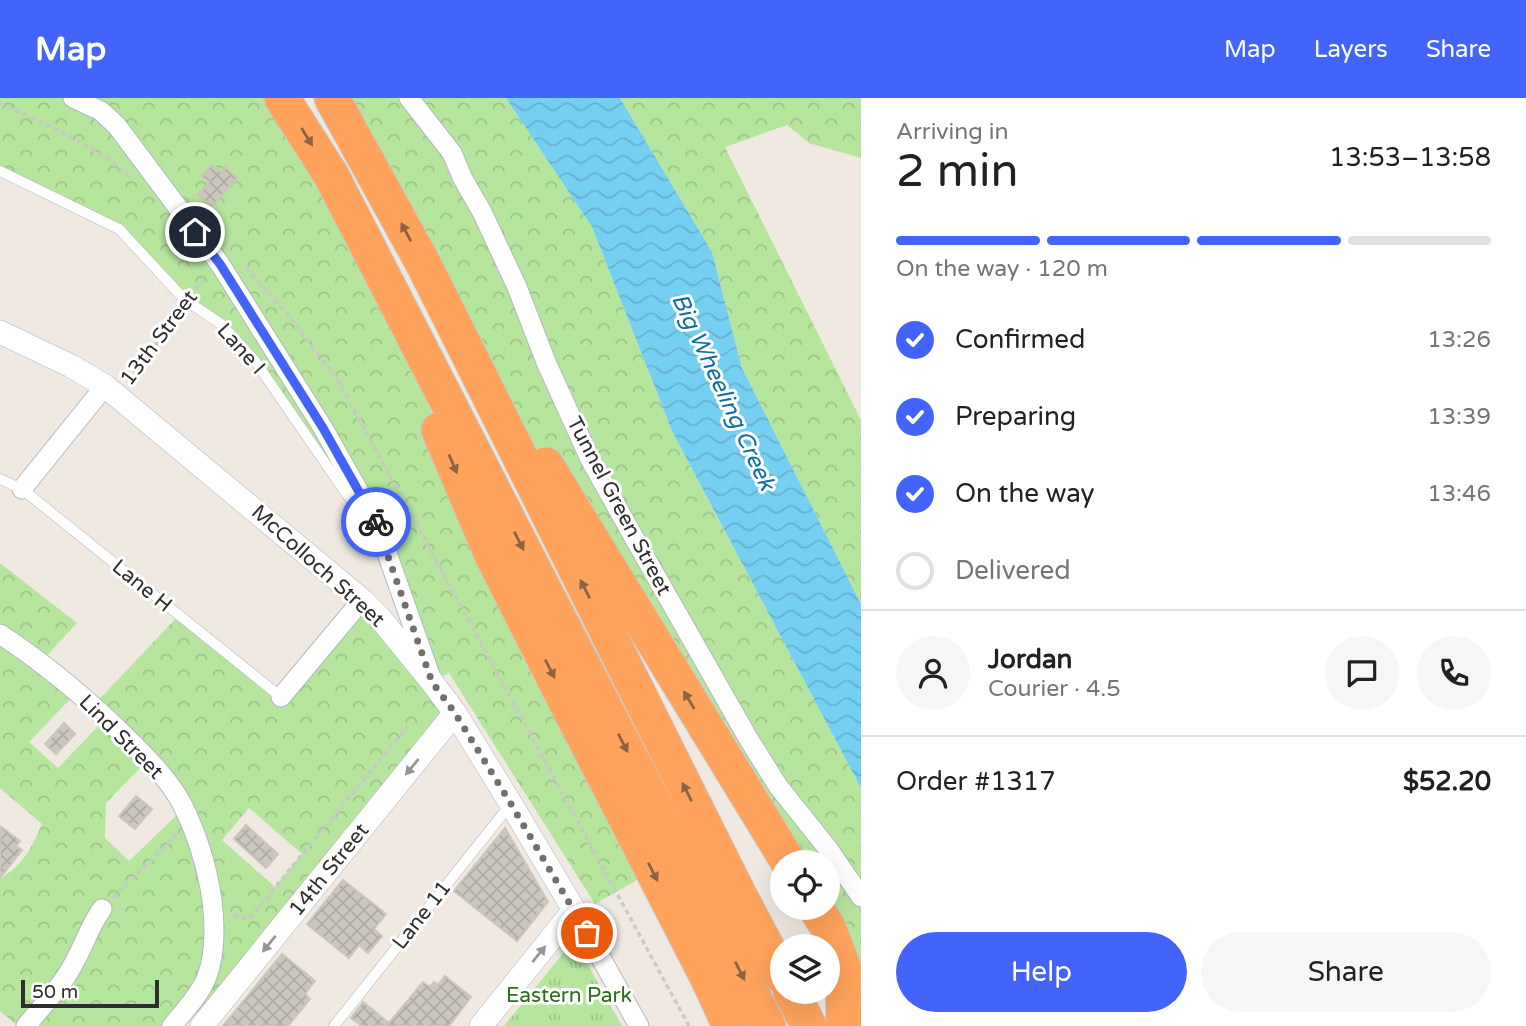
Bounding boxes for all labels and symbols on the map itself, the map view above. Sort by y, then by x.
one-way arrow [300,127,313,146]
pin [165,202,225,262]
one-way arrow [400,222,412,242]
street label: 13th Street [115,285,203,391]
water label: Big Wheeling Creek [665,289,782,496]
street label: Lane I [212,318,270,380]
street label: Tunnel Green Street [561,413,677,599]
one-way arrow [448,453,459,474]
courier [341,487,411,557]
street label: McColloch Street [246,500,390,632]
one-way arrow [514,531,525,551]
street label: Lane H [107,554,177,618]
one-way arrow [580,579,591,599]
one-way arrow [544,659,555,679]
street label: Lind Street [74,690,168,784]
one-way arrow [683,690,696,709]
one-way arrow [618,733,629,753]
one-way arrow [405,758,420,775]
one-way arrow [682,782,693,802]
street label: 14th Street [284,818,374,922]
one-way arrow [648,862,659,882]
street label: Lane 11 [387,876,457,954]
pin [557,903,617,963]
one-way arrow [262,935,277,952]
one-way arrow [531,945,546,962]
one-way arrow [735,961,746,981]
scale bar [21,977,159,1009]
park label: Eastern Park [506,983,632,1008]

